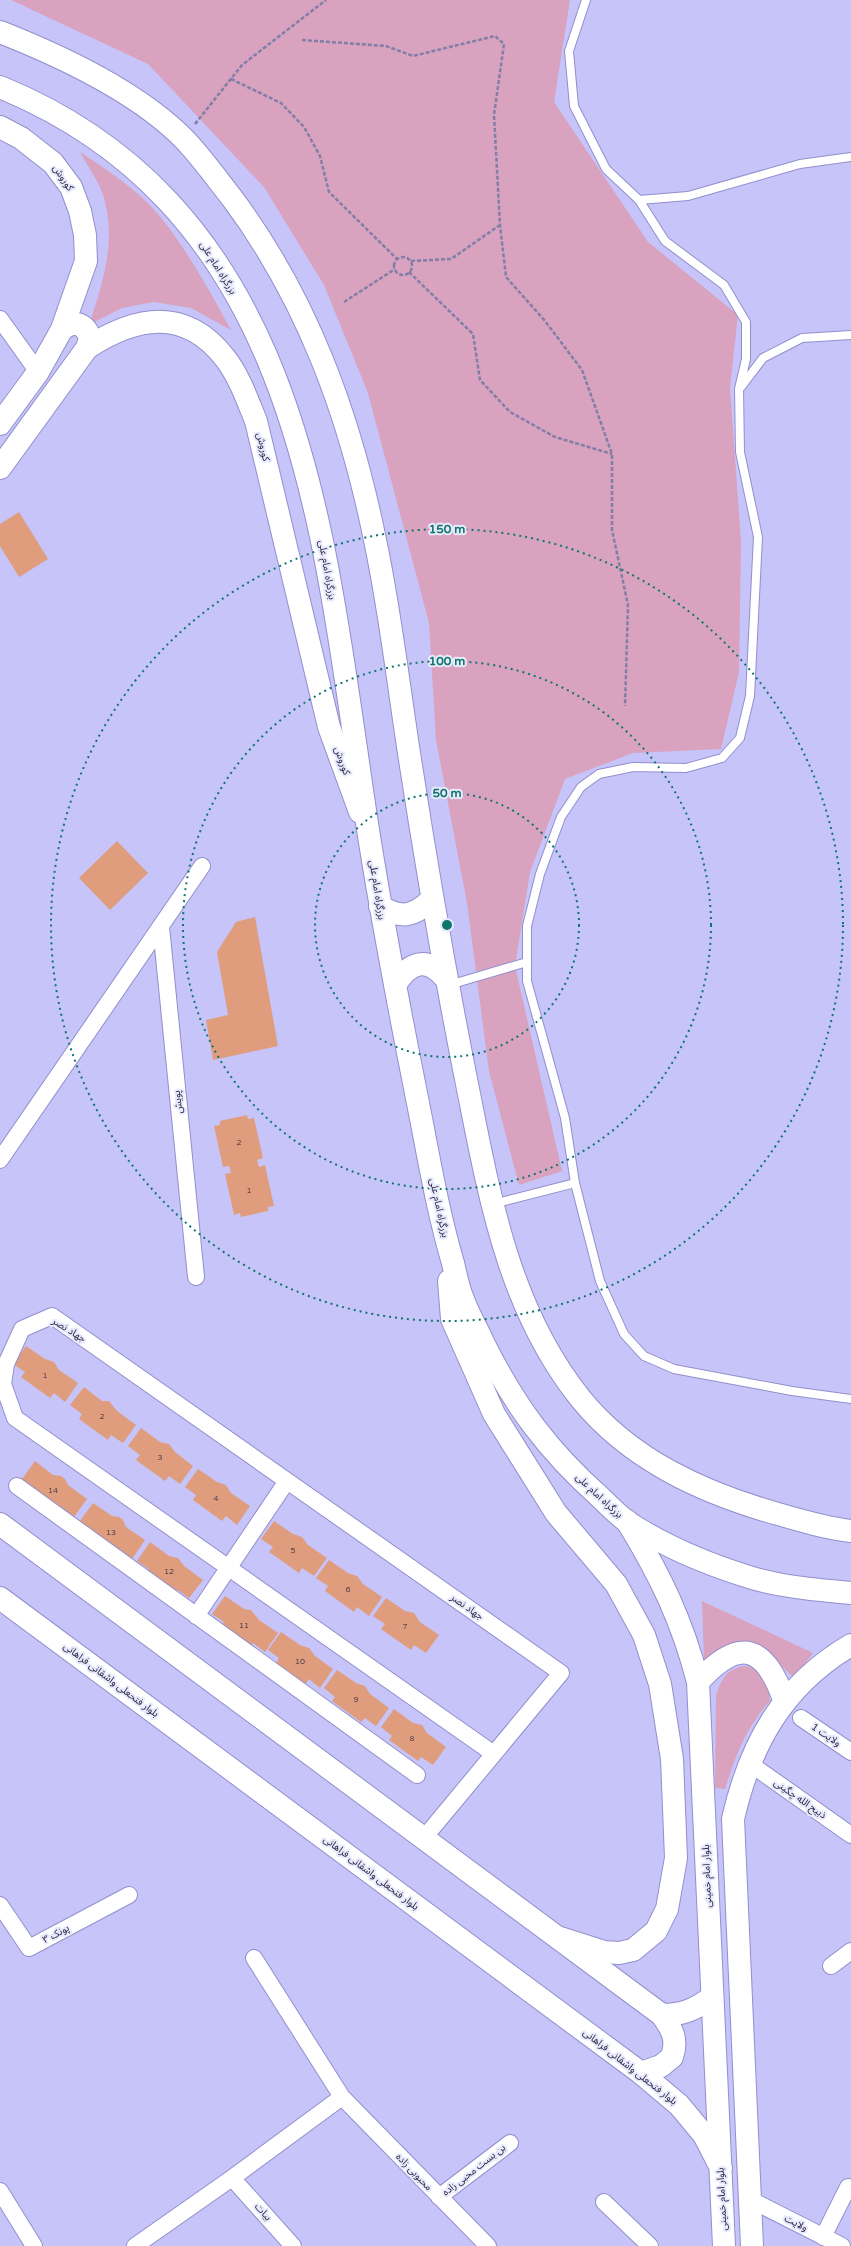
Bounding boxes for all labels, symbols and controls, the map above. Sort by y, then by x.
street label: کوروش [50,163,77,194]
street label: بزرگراه امام علی [195,239,239,298]
street label: کوروش [254,431,272,463]
text: 150 m [429,522,465,536]
street label: بزرگراه امام علی [314,539,338,601]
text: 100 m [429,654,465,668]
street label: کوروش [331,745,353,778]
text: 50 m [432,786,462,800]
street label: بزرگراه امام علی [364,859,388,921]
centre of rings [440,918,454,932]
street label: پویش [171,1090,185,1114]
house number: 2 [236,1138,242,1147]
street label: بزرگراه امام علی [425,1177,451,1239]
house number: 1 [246,1186,252,1195]
street label: جهاد نصر [49,1314,88,1345]
house number: 1 [42,1371,48,1380]
house number: 2 [99,1412,105,1421]
house number: 3 [157,1453,163,1462]
street label: بزرگراه امام علی [572,1471,625,1523]
house number: 14 [48,1486,58,1495]
house number: 4 [213,1494,219,1503]
house number: 13 [106,1528,116,1537]
house number: 5 [290,1546,296,1555]
house number: 12 [164,1567,174,1576]
house number: 6 [345,1585,351,1594]
street label: جهاد نصر [447,1591,486,1623]
house number: 11 [239,1621,249,1630]
house number: 7 [402,1622,408,1631]
street label: بلوار فتحعلی واشقانی فراهانی [61,1640,161,1720]
house number: 10 [295,1657,305,1666]
house number: 9 [353,1695,359,1704]
street label: ولایت 1 [809,1721,843,1749]
house number: 8 [409,1734,415,1743]
street label: ذبیح الله چگینی [771,1777,829,1822]
street label: بلوار فتحعلی واشقانی فراهانی [321,1833,421,1913]
street label: بلوار امام خمینی [700,1844,716,1908]
street label: پونک ۳ [41,1922,71,1946]
street label: بلوار فتحعلی واشقانی فراهانی [580,2026,680,2108]
street label: بن بست محبی زاده [440,2141,508,2198]
street label: محبوبی زاده [393,2151,435,2193]
street label: بلوار امام خمینی [714,2167,732,2231]
street label: بیات [252,2201,274,2223]
street label: ولایت [782,2212,810,2234]

